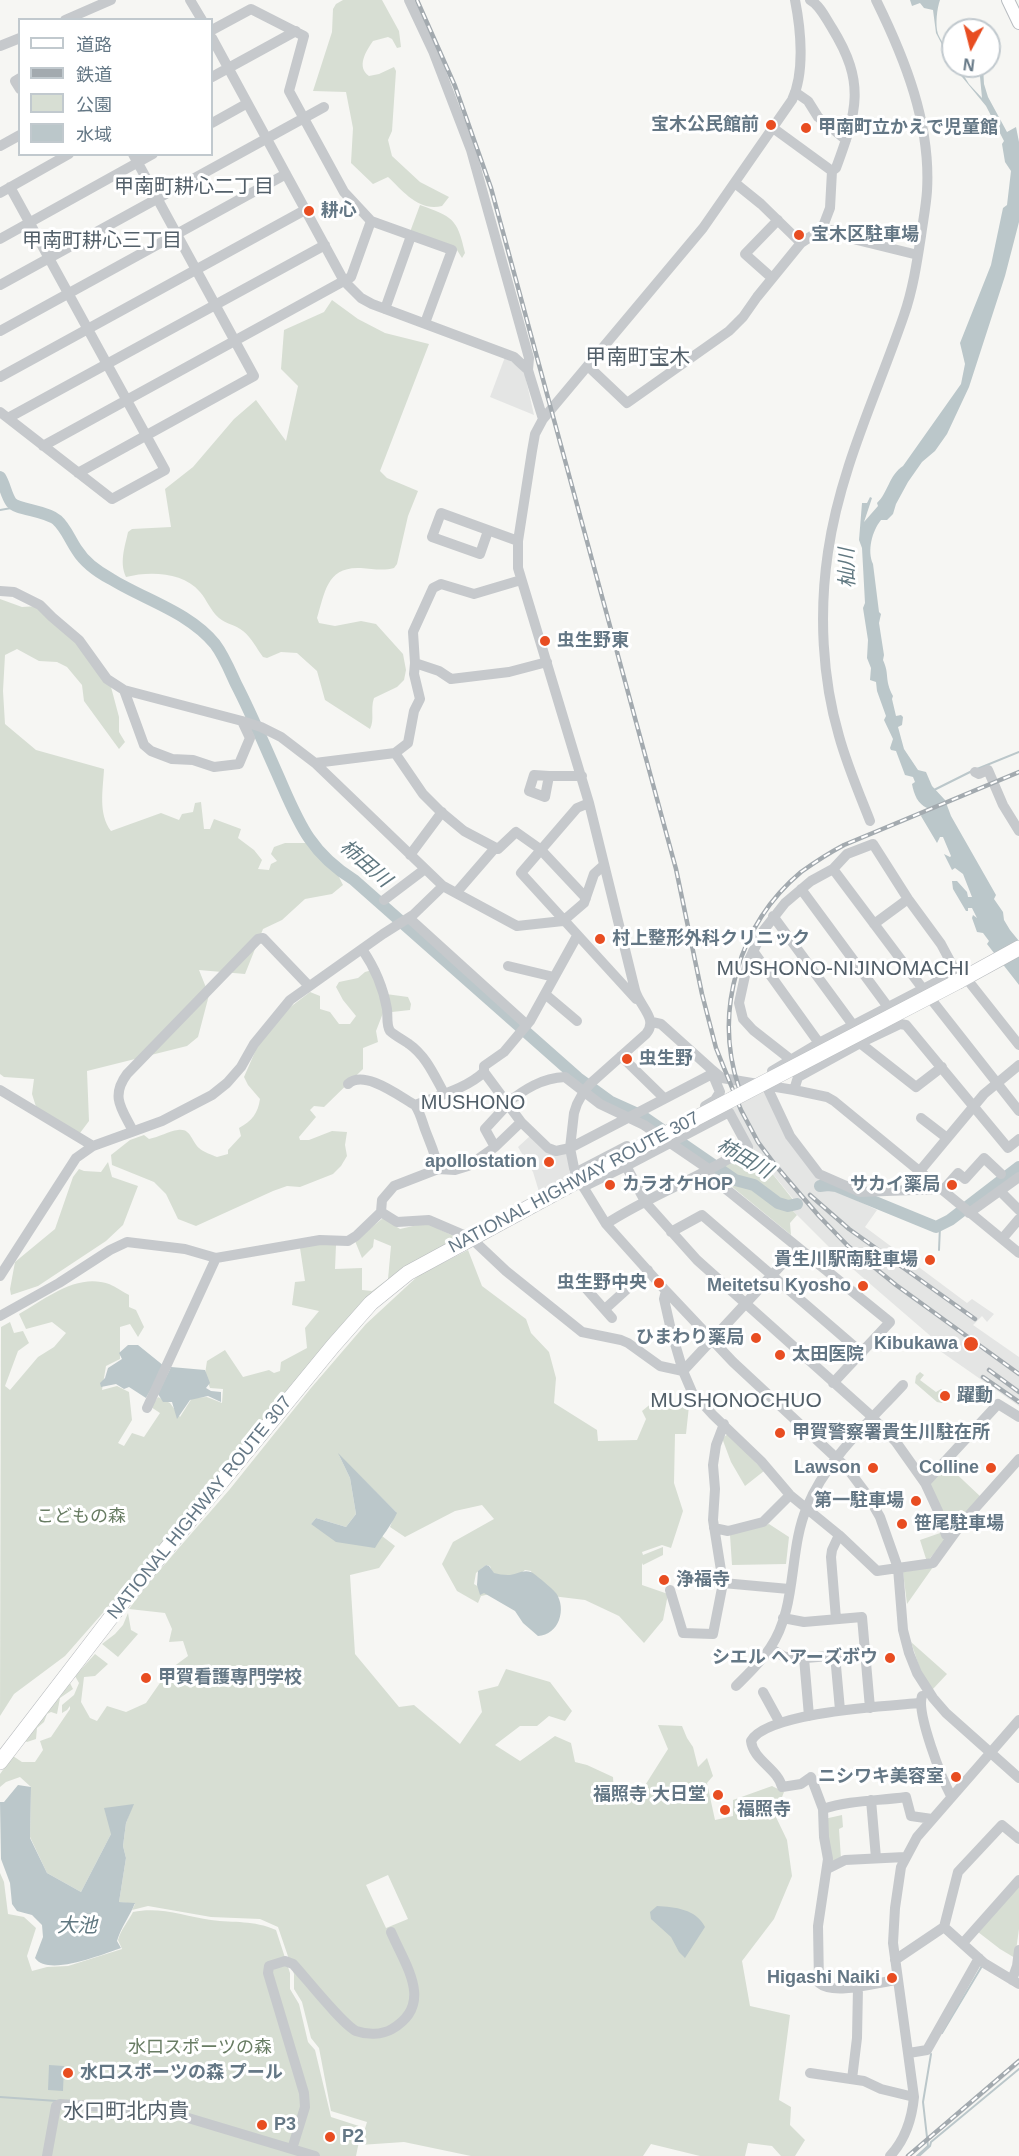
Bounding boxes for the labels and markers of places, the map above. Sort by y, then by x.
place label: 宝木公民館前 [651,114,759,136]
place label: 甲南町立かえで児童館 [818,117,998,139]
marker: 宝木公民館前 [764,118,778,132]
marker: 甲南町立かえで児童館 [799,121,813,135]
place label: 耕心 [321,200,357,222]
marker: 耕心 [302,204,316,218]
place label: 宝木区駐車場 [811,224,919,246]
marker: 宝木区駐車場 [792,228,806,242]
place label: 虫生野東 [557,630,629,652]
marker: 虫生野東 [538,634,552,648]
place label: 村上整形外科クリニック [612,928,810,950]
marker: 村上整形外科クリニック [593,932,607,946]
place label: 虫生野 [639,1048,693,1070]
marker: 虫生野 [620,1052,634,1066]
place label: apollostation [425,1151,537,1173]
marker: apollostation [542,1155,556,1169]
place label: カラオケHOP [622,1174,733,1196]
place label: サカイ薬局 [850,1174,940,1196]
marker: カラオケHOP [603,1178,617,1192]
marker: サカイ薬局 [945,1178,959,1192]
place label: 貴生川駅南駐車場 [774,1249,918,1271]
marker: 貴生川駅南駐車場 [923,1253,937,1267]
place label: 虫生野中央 [557,1272,647,1294]
place label: Meitetsu Kyosho [707,1275,851,1297]
marker: 虫生野中央 [652,1276,666,1290]
marker: Meitetsu Kyosho [856,1279,870,1293]
place label: ひまわり薬局 [636,1327,744,1349]
marker: ひまわり薬局 [749,1331,763,1345]
place label: Kibukawa [874,1333,958,1355]
marker: Kibukawa [962,1335,980,1353]
place label: 太田医院 [792,1344,864,1366]
marker: 太田医院 [773,1348,787,1362]
place label: 躍動 [957,1385,993,1407]
marker: 躍動 [938,1389,952,1403]
place label: 甲賀警察署貴生川駐在所 [792,1422,990,1444]
marker: 甲賀警察署貴生川駐在所 [773,1426,787,1440]
place label: Lawson [794,1457,861,1479]
place label: Colline [919,1457,979,1479]
marker: Lawson [866,1461,880,1475]
marker: Colline [984,1461,998,1475]
place label: 第一駐車場 [814,1490,904,1512]
marker: 第一駐車場 [909,1494,923,1508]
place label: 笹尾駐車場 [914,1513,1004,1535]
marker: 笹尾駐車場 [895,1517,909,1531]
place label: 浄福寺 [676,1569,730,1591]
marker: 浄福寺 [657,1573,671,1587]
place label: シエル ヘアーズボウ [712,1647,878,1669]
marker: シエル ヘアーズボウ [883,1651,897,1665]
place label: 甲賀看護専門学校 [158,1667,302,1689]
marker: 甲賀看護専門学校 [139,1671,153,1685]
place label: ニシワキ美容室 [818,1766,944,1788]
marker: ニシワキ美容室 [949,1770,963,1784]
place label: 福照寺 大日堂 [593,1784,706,1806]
marker: 福照寺 大日堂 [711,1788,725,1802]
place label: 福照寺 [737,1799,791,1821]
marker: 福照寺 [718,1803,732,1817]
place label: Higashi Naiki [767,1967,880,1989]
marker: Higashi Naiki [885,1971,899,1985]
place label: 水口スポーツの森 プール [80,2062,283,2084]
marker: 水口スポーツの森 プール [61,2066,75,2080]
place label: P3 [274,2114,296,2136]
marker: P3 [255,2118,269,2132]
place label: P2 [342,2126,364,2148]
marker: P2 [323,2130,337,2144]

